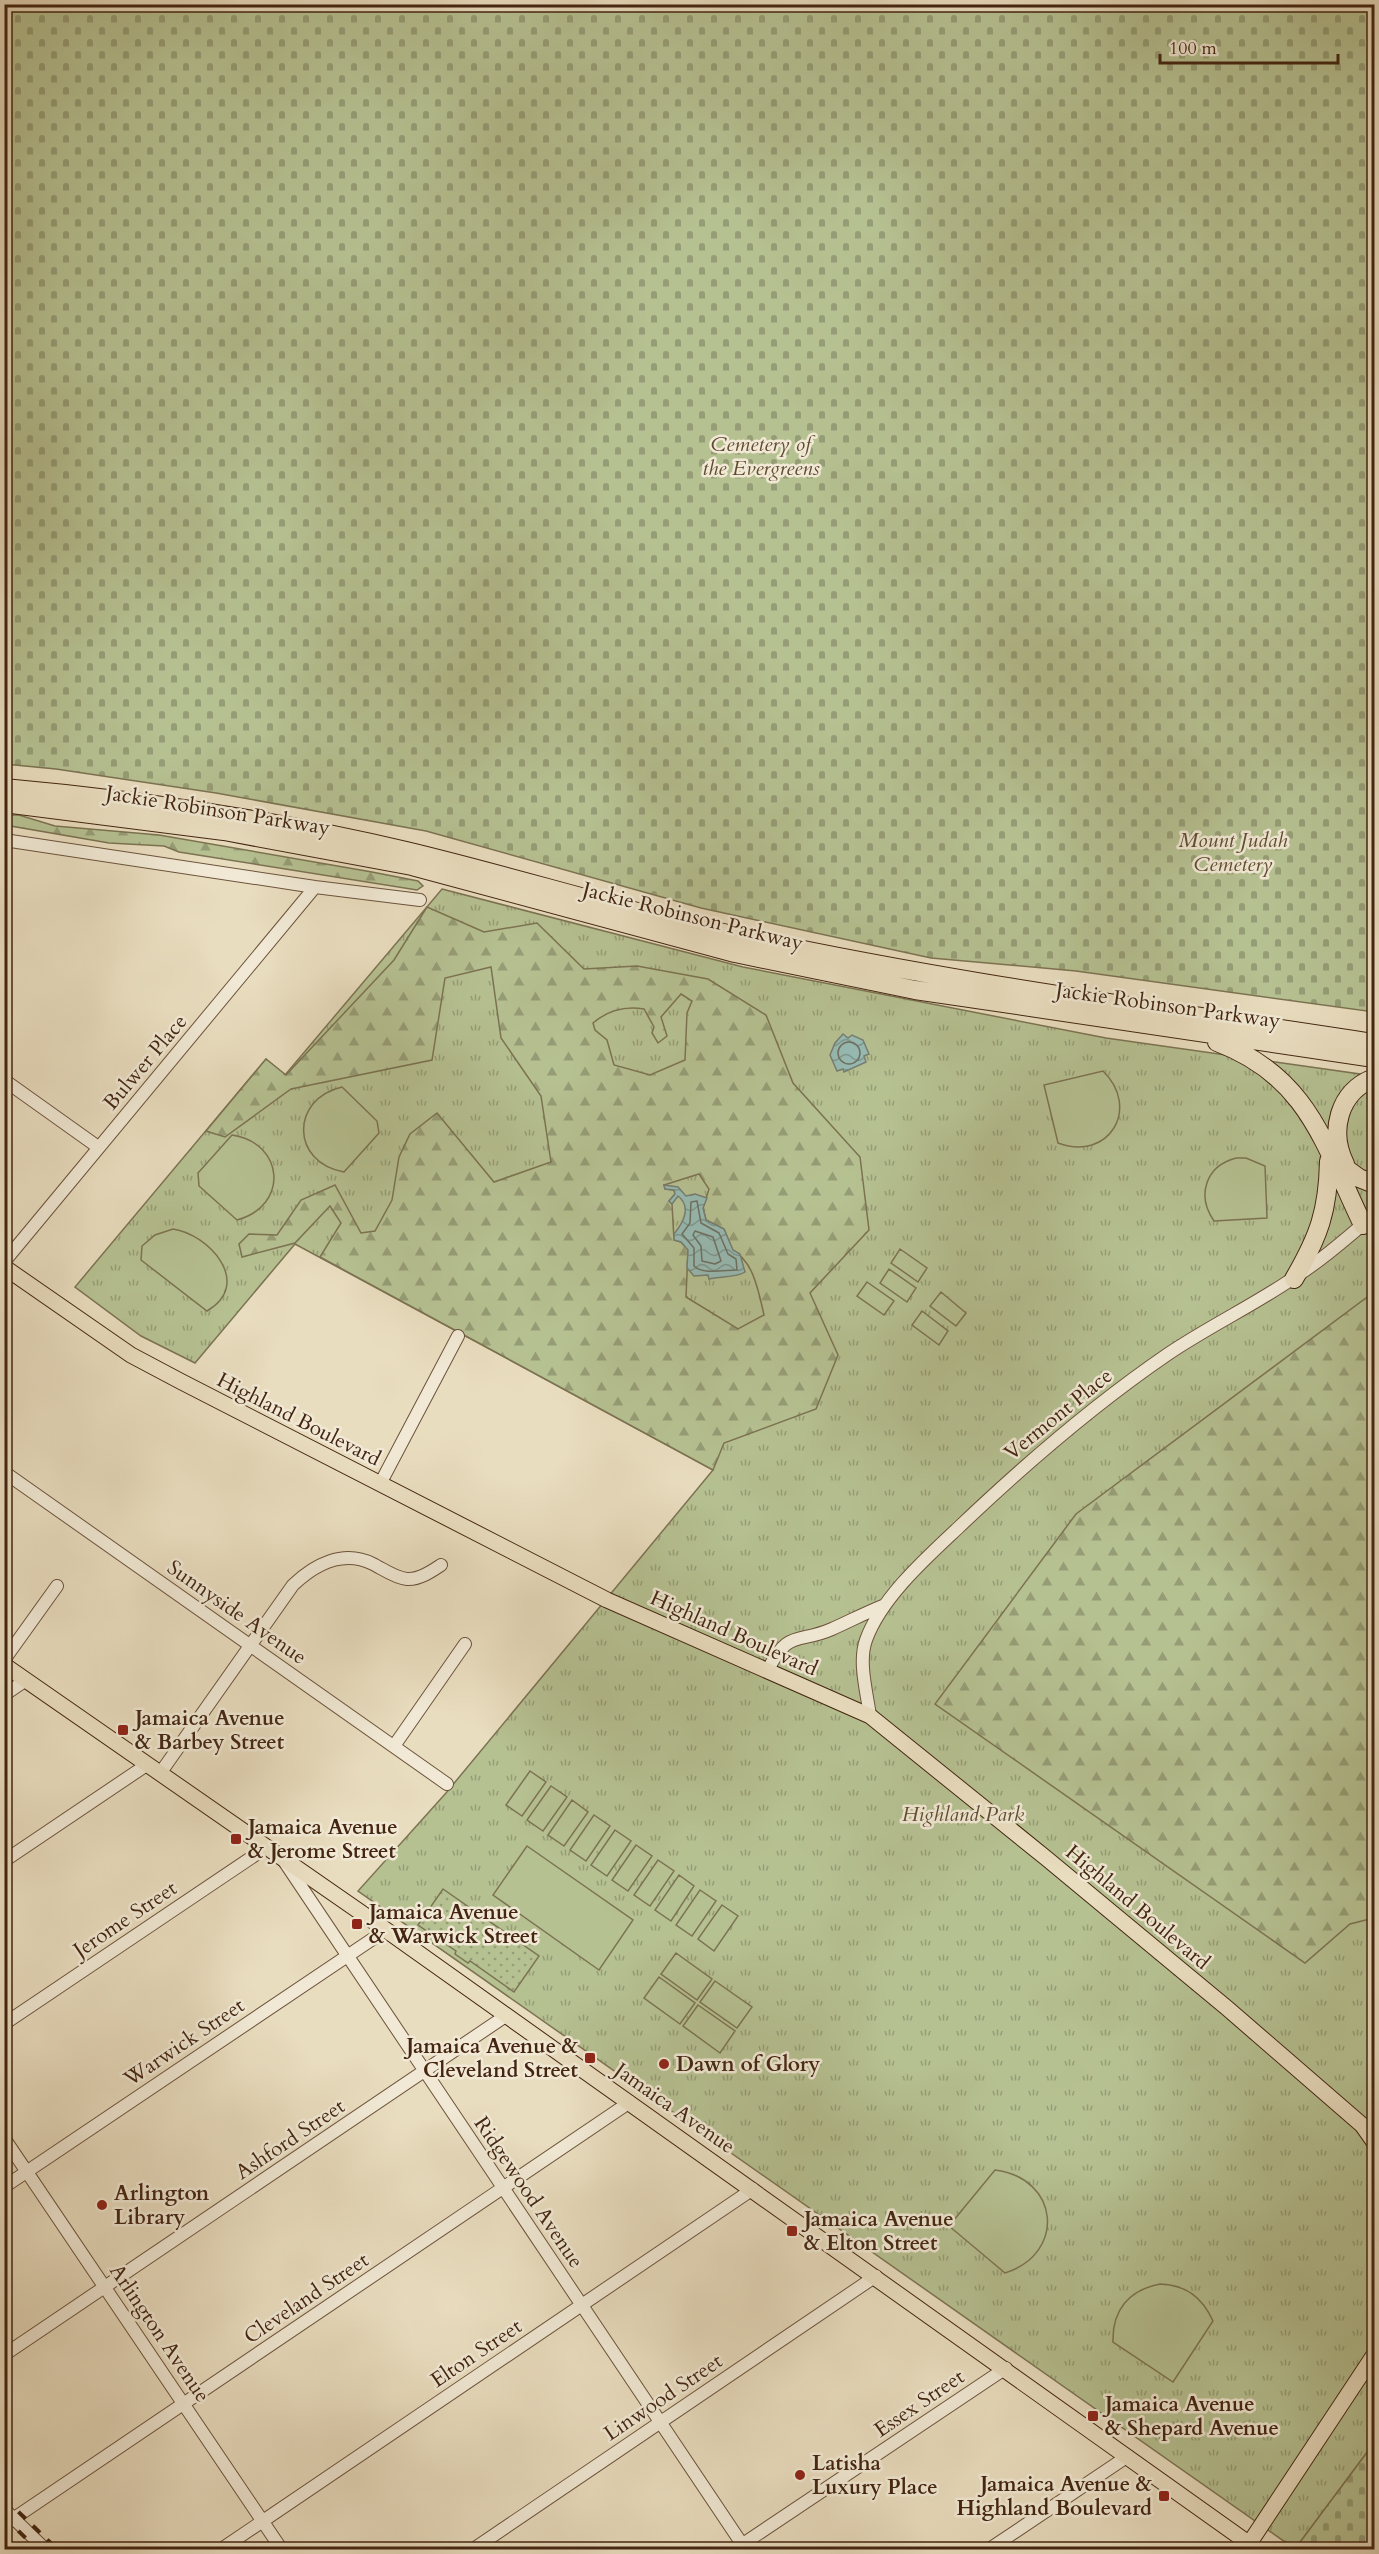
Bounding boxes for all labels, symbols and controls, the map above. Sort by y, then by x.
scale bar [1160,27,1338,65]
text: 100 m [1169,36,1217,61]
park label: Cemetery of the Evergreens [702,430,820,483]
street label: Jackie Robinson Parkway [101,778,332,843]
park label: Mount Judah Cemetery [1178,826,1288,879]
street label: Jackie Robinson Parkway [577,874,806,958]
street label: Jackie Robinson Parkway [1051,975,1282,1036]
street label: Bulwer Place [97,1008,194,1116]
street label: Vermont Place [998,1362,1119,1467]
street label: Highland Boulevard [212,1366,386,1473]
street label: Sunnyside Avenue [161,1553,312,1671]
street label: Highland Boulevard [645,1584,822,1683]
place label: Jamaica Avenue & Barbey Street [132,1704,285,1757]
marker: Jamaica Avenue & Barbey Street [116,1723,130,1737]
park label: Highland Park [902,1800,1025,1829]
place label: Jamaica Avenue & Jerome Street [245,1813,398,1866]
marker: Jamaica Avenue & Jerome Street [229,1832,243,1846]
street label: Highland Boulevard [1059,1838,1216,1977]
street label: Jerome Street [65,1874,183,1966]
place label: Jamaica Avenue & Warwick Street [366,1898,538,1951]
marker: Jamaica Avenue & Warwick Street [350,1917,364,1931]
street label: Warwick Street [117,1991,251,2094]
place label: Jamaica Avenue & Cleveland Street [403,2032,579,2085]
place label: Dawn of Glory [676,2050,820,2079]
marker: Jamaica Avenue & Cleveland Street [583,2051,597,2065]
street label: Jamaica Avenue [606,2054,741,2161]
marker: Dawn of Glory [657,2057,671,2071]
street label: Ashford Street [230,2092,351,2187]
street label: Ridgewood Avenue [467,2111,590,2274]
place label: Arlington Library [114,2179,210,2232]
marker: Arlington Library [95,2198,109,2212]
place label: Jamaica Avenue & Elton Street [801,2205,954,2258]
marker: Jamaica Avenue & Elton Street [785,2224,799,2238]
street label: Cleveland Street [238,2246,375,2351]
street label: Arlington Avenue [102,2258,217,2408]
street label: Elton Street [425,2312,528,2395]
street label: Linwood Street [598,2347,729,2448]
street label: Essex Street [868,2362,970,2444]
place label: Jamaica Avenue & Shepard Avenue [1102,2390,1279,2443]
marker: Jamaica Avenue & Shepard Avenue [1086,2409,1100,2423]
place label: Latisha Luxury Place [812,2449,938,2502]
marker: Latisha Luxury Place [793,2468,807,2482]
place label: Jamaica Avenue & Highland Boulevard [956,2470,1153,2523]
marker: Jamaica Avenue & Highland Boulevard [1157,2489,1171,2503]

